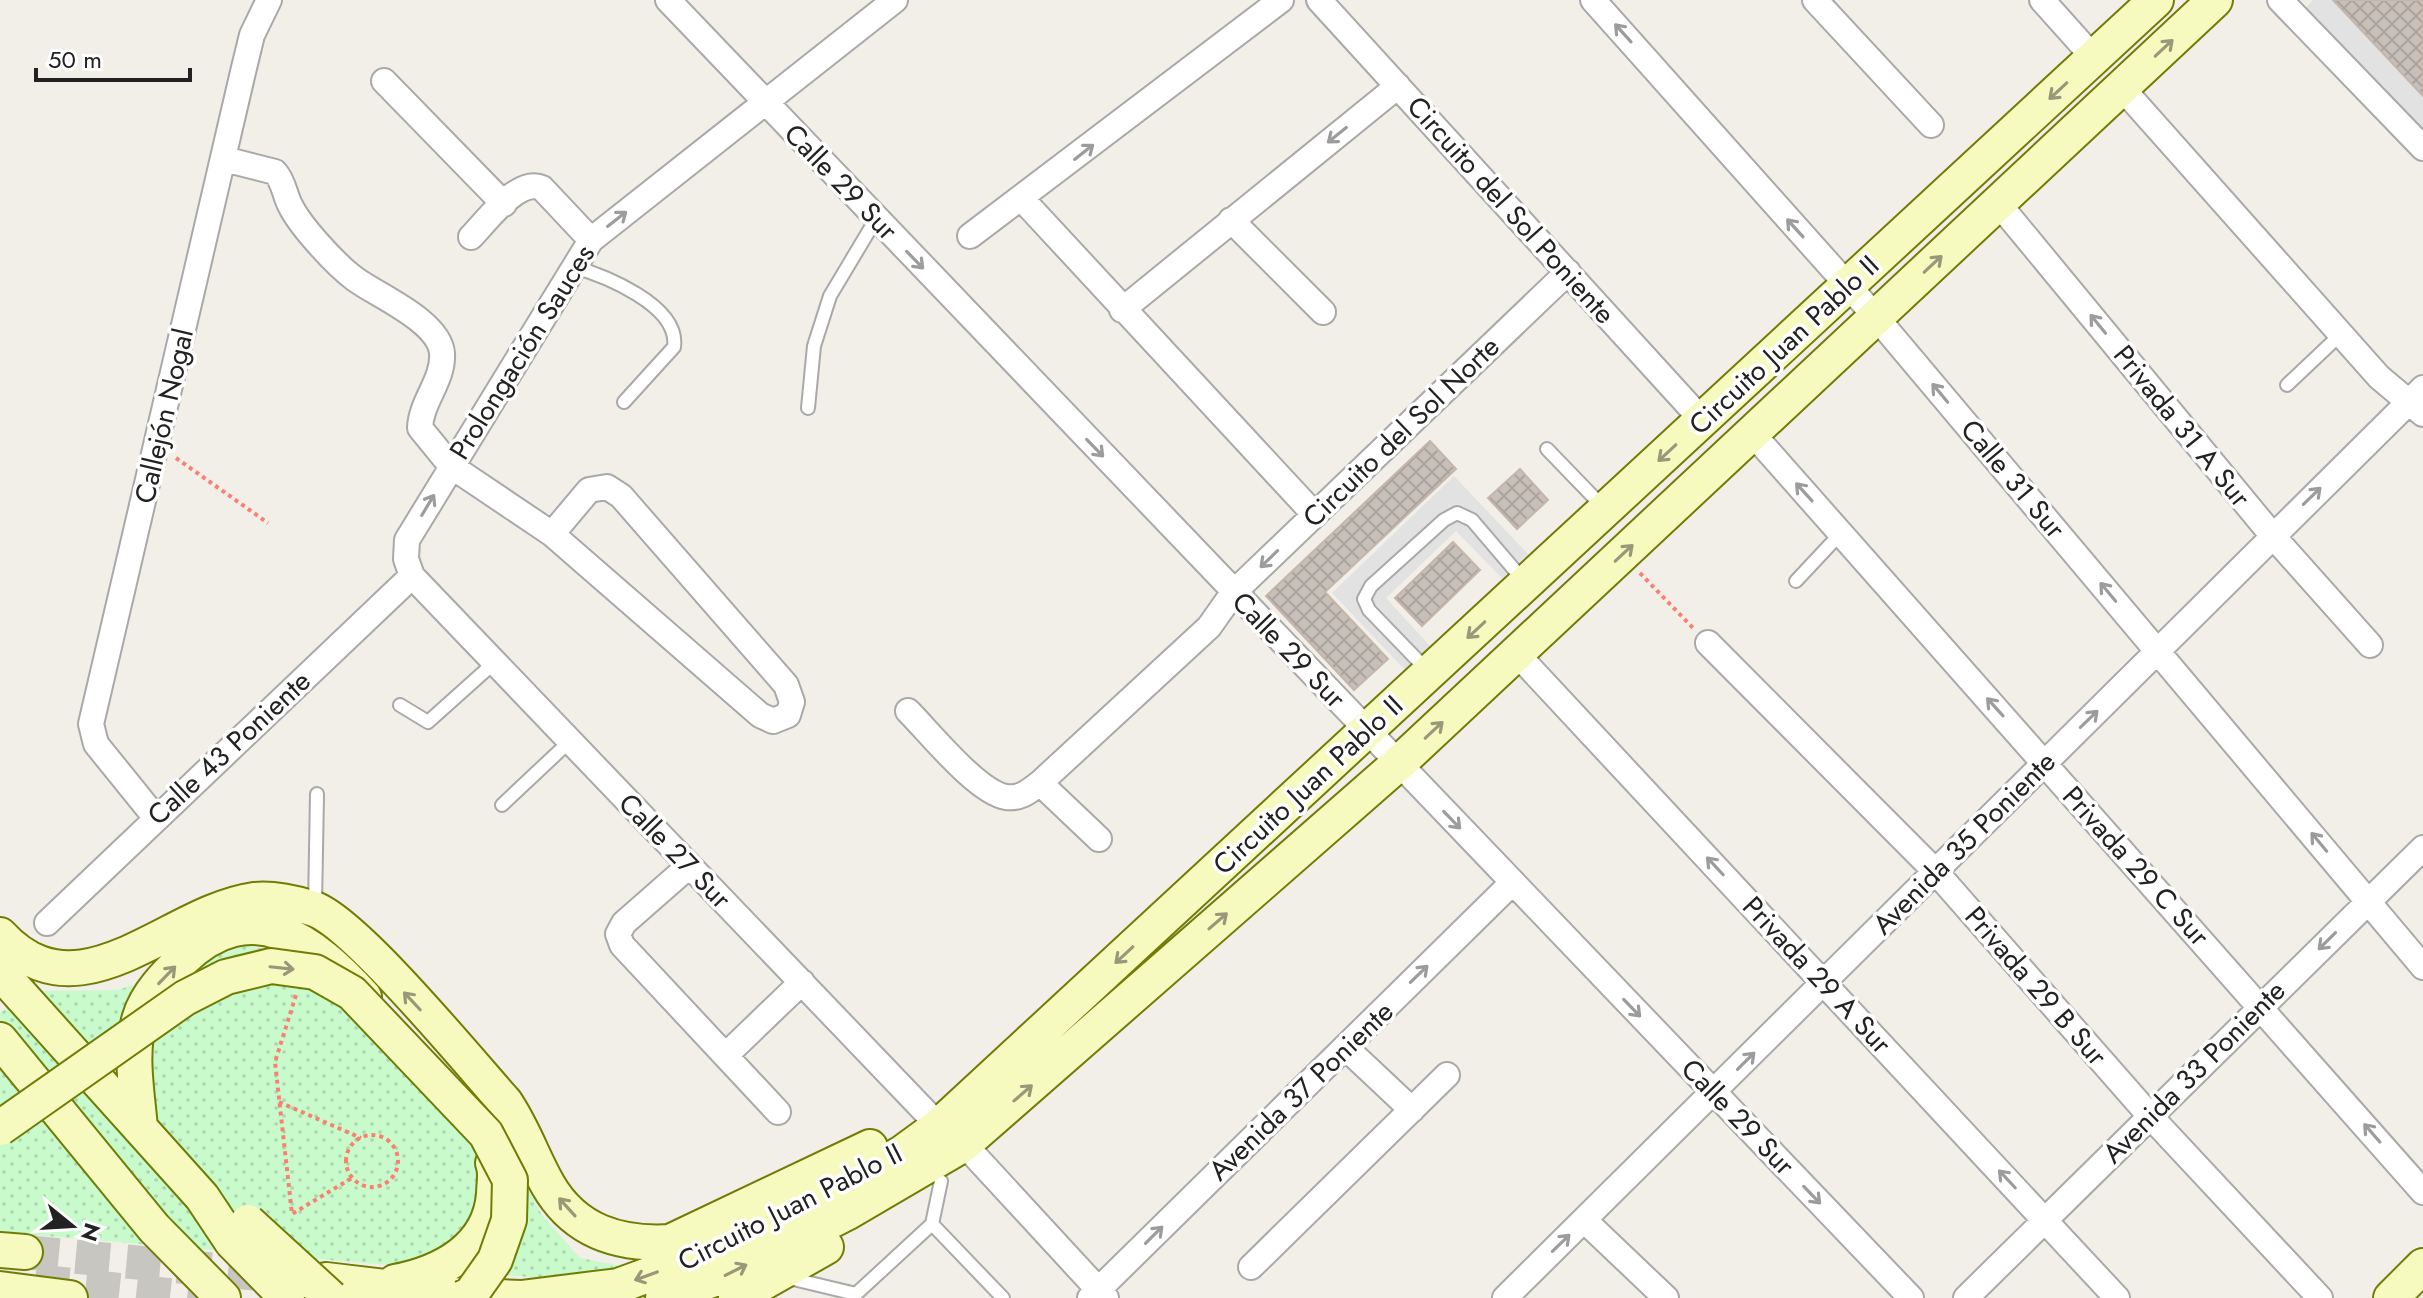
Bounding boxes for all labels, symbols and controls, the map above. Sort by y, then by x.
one-way arrow [1614,24,1632,44]
scale bar [36,32,190,82]
one-way arrow [2154,38,2174,57]
text: 50 m [48,42,102,77]
one-way arrow [2048,82,2068,101]
street label: Circuito del Sol Poniente [1397,87,1625,333]
street label: Calle 29 Sur [775,114,908,250]
one-way arrow [1327,126,1348,144]
one-way arrow [1073,143,1094,160]
one-way arrow [606,211,627,228]
one-way arrow [1787,219,1805,239]
street label: Prolongación Sauces [439,237,605,467]
street label: Circuito Juan Pablo II [1680,246,1888,444]
one-way arrow [906,250,925,270]
one-way arrow [1923,255,1943,273]
one-way arrow [2089,314,2107,334]
street label: Callejón Nogal [124,325,204,507]
street label: Circuito del Sol Norte [1293,327,1509,537]
street label: Privada 31 A Sur [2104,336,2261,516]
one-way arrow [1931,383,1949,404]
street label: Calle 31 Sur [1951,411,2075,548]
one-way arrow [1085,438,1104,457]
one-way arrow [1657,444,1677,463]
one-way arrow [1796,482,1814,502]
one-way arrow [2302,487,2322,506]
one-way arrow [420,494,436,517]
one-way arrow [1614,543,1634,562]
one-way arrow [1259,549,1279,568]
street label: Calle 29 Sur [1223,582,1356,718]
one-way arrow [2099,582,2117,603]
one-way arrow [1467,620,1487,638]
street label: Calle 43 Poniente [138,661,320,835]
street label: Circuito Juan Pablo II [1204,686,1412,884]
one-way arrow [1987,698,2005,718]
one-way arrow [2079,710,2098,729]
one-way arrow [1424,721,1443,740]
street label: Avenida 35 Poniente [1863,742,2065,944]
street label: Privada 29 C Sur [2053,777,2219,955]
street label: Calle 27 Sur [609,784,741,918]
one-way arrow [1442,810,1461,830]
one-way arrow [2310,833,2328,853]
one-way arrow [1706,857,1725,876]
street label: Privada 29 A Sur [1733,887,1901,1063]
street label: Privada 29 B Sur [1955,897,2117,1075]
one-way arrow [1208,912,1228,930]
one-way arrow [2318,931,2337,950]
one-way arrow [1114,946,1134,965]
one-way arrow [268,960,295,975]
one-way arrow [1409,965,1429,984]
one-way arrow [157,966,176,985]
street label: Avenida 33 Poniente [2093,971,2295,1173]
one-way arrow [403,991,422,1011]
street label: Avenida 37 Poniente [1199,992,1403,1190]
one-way arrow [1622,997,1641,1017]
street label: Calle 29 Sur [1672,1049,1805,1185]
one-way arrow [1736,1052,1755,1071]
one-way arrow [1013,1084,1033,1102]
one-way arrow [2363,1124,2381,1144]
street label: Circuito Juan Pablo II [671,1133,909,1281]
one-way arrow [1997,1169,2016,1189]
one-way arrow [1802,1185,1821,1204]
north arrow [32,1186,112,1266]
one-way arrow [558,1197,576,1217]
text: N [73,1219,109,1245]
one-way arrow [1144,1226,1163,1245]
one-way arrow [1551,1234,1571,1253]
one-way arrow [723,1261,747,1277]
one-way arrow [634,1270,659,1284]

